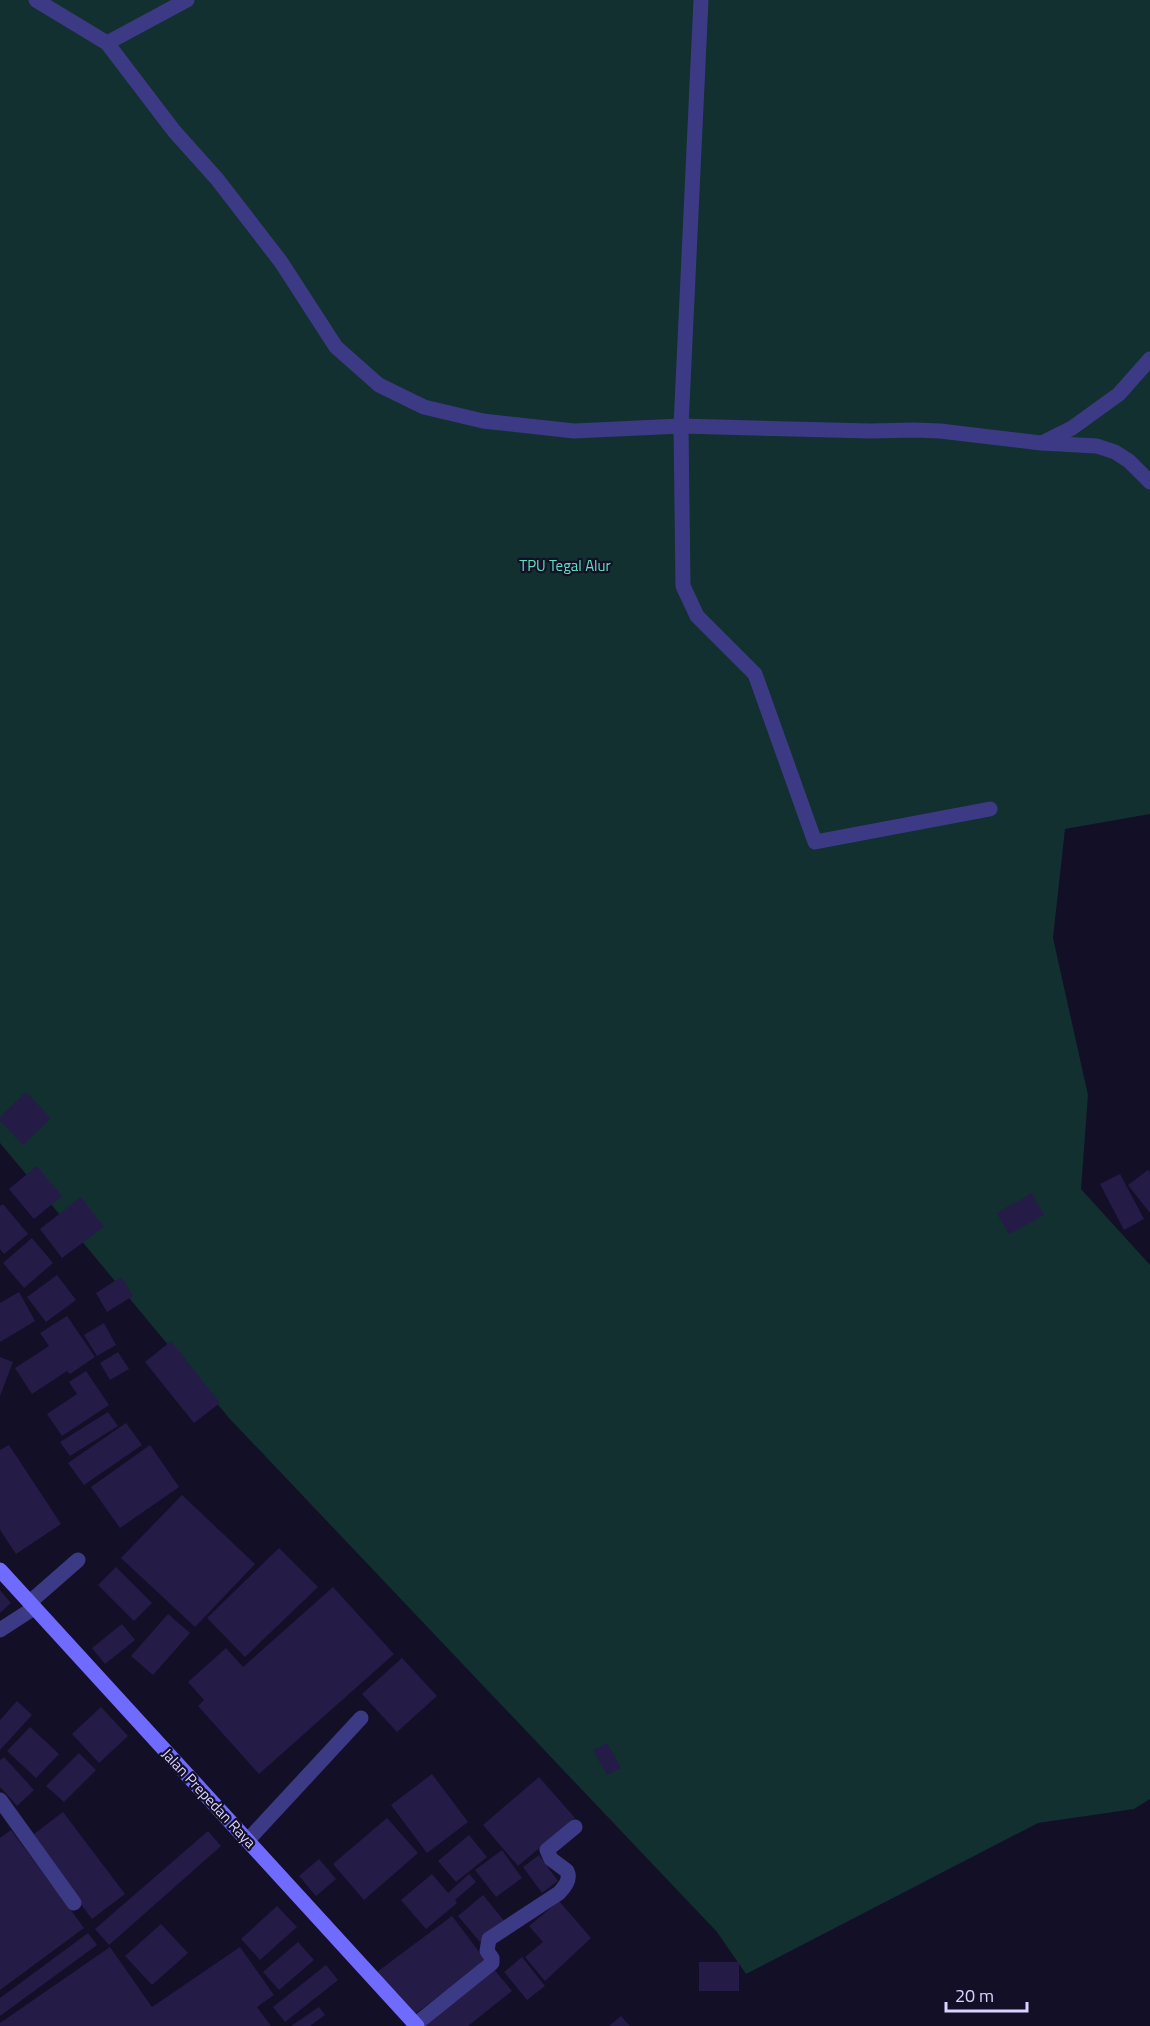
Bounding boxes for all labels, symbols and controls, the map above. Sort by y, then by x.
park label: TPU Tegal Alur [519,554,611,577]
street label: Jalan Prepedan Raya [156,1743,262,1853]
scale bar [946,1975,1027,2013]
text: 20 m [955,1982,994,2009]

